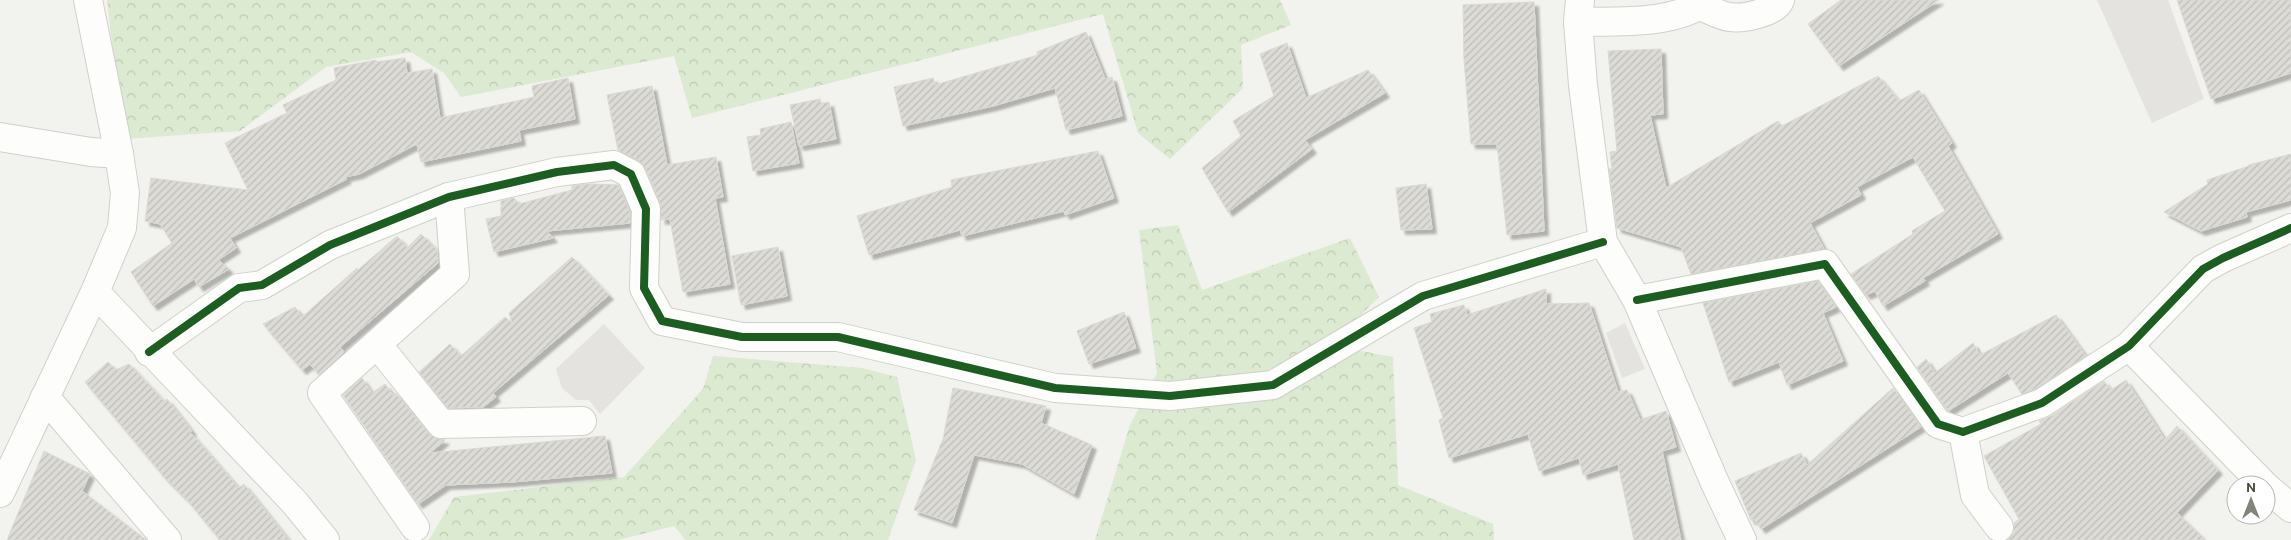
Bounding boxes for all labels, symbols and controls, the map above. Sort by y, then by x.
north arrow [2226,475,2276,525]
text: N [2246,480,2256,497]

